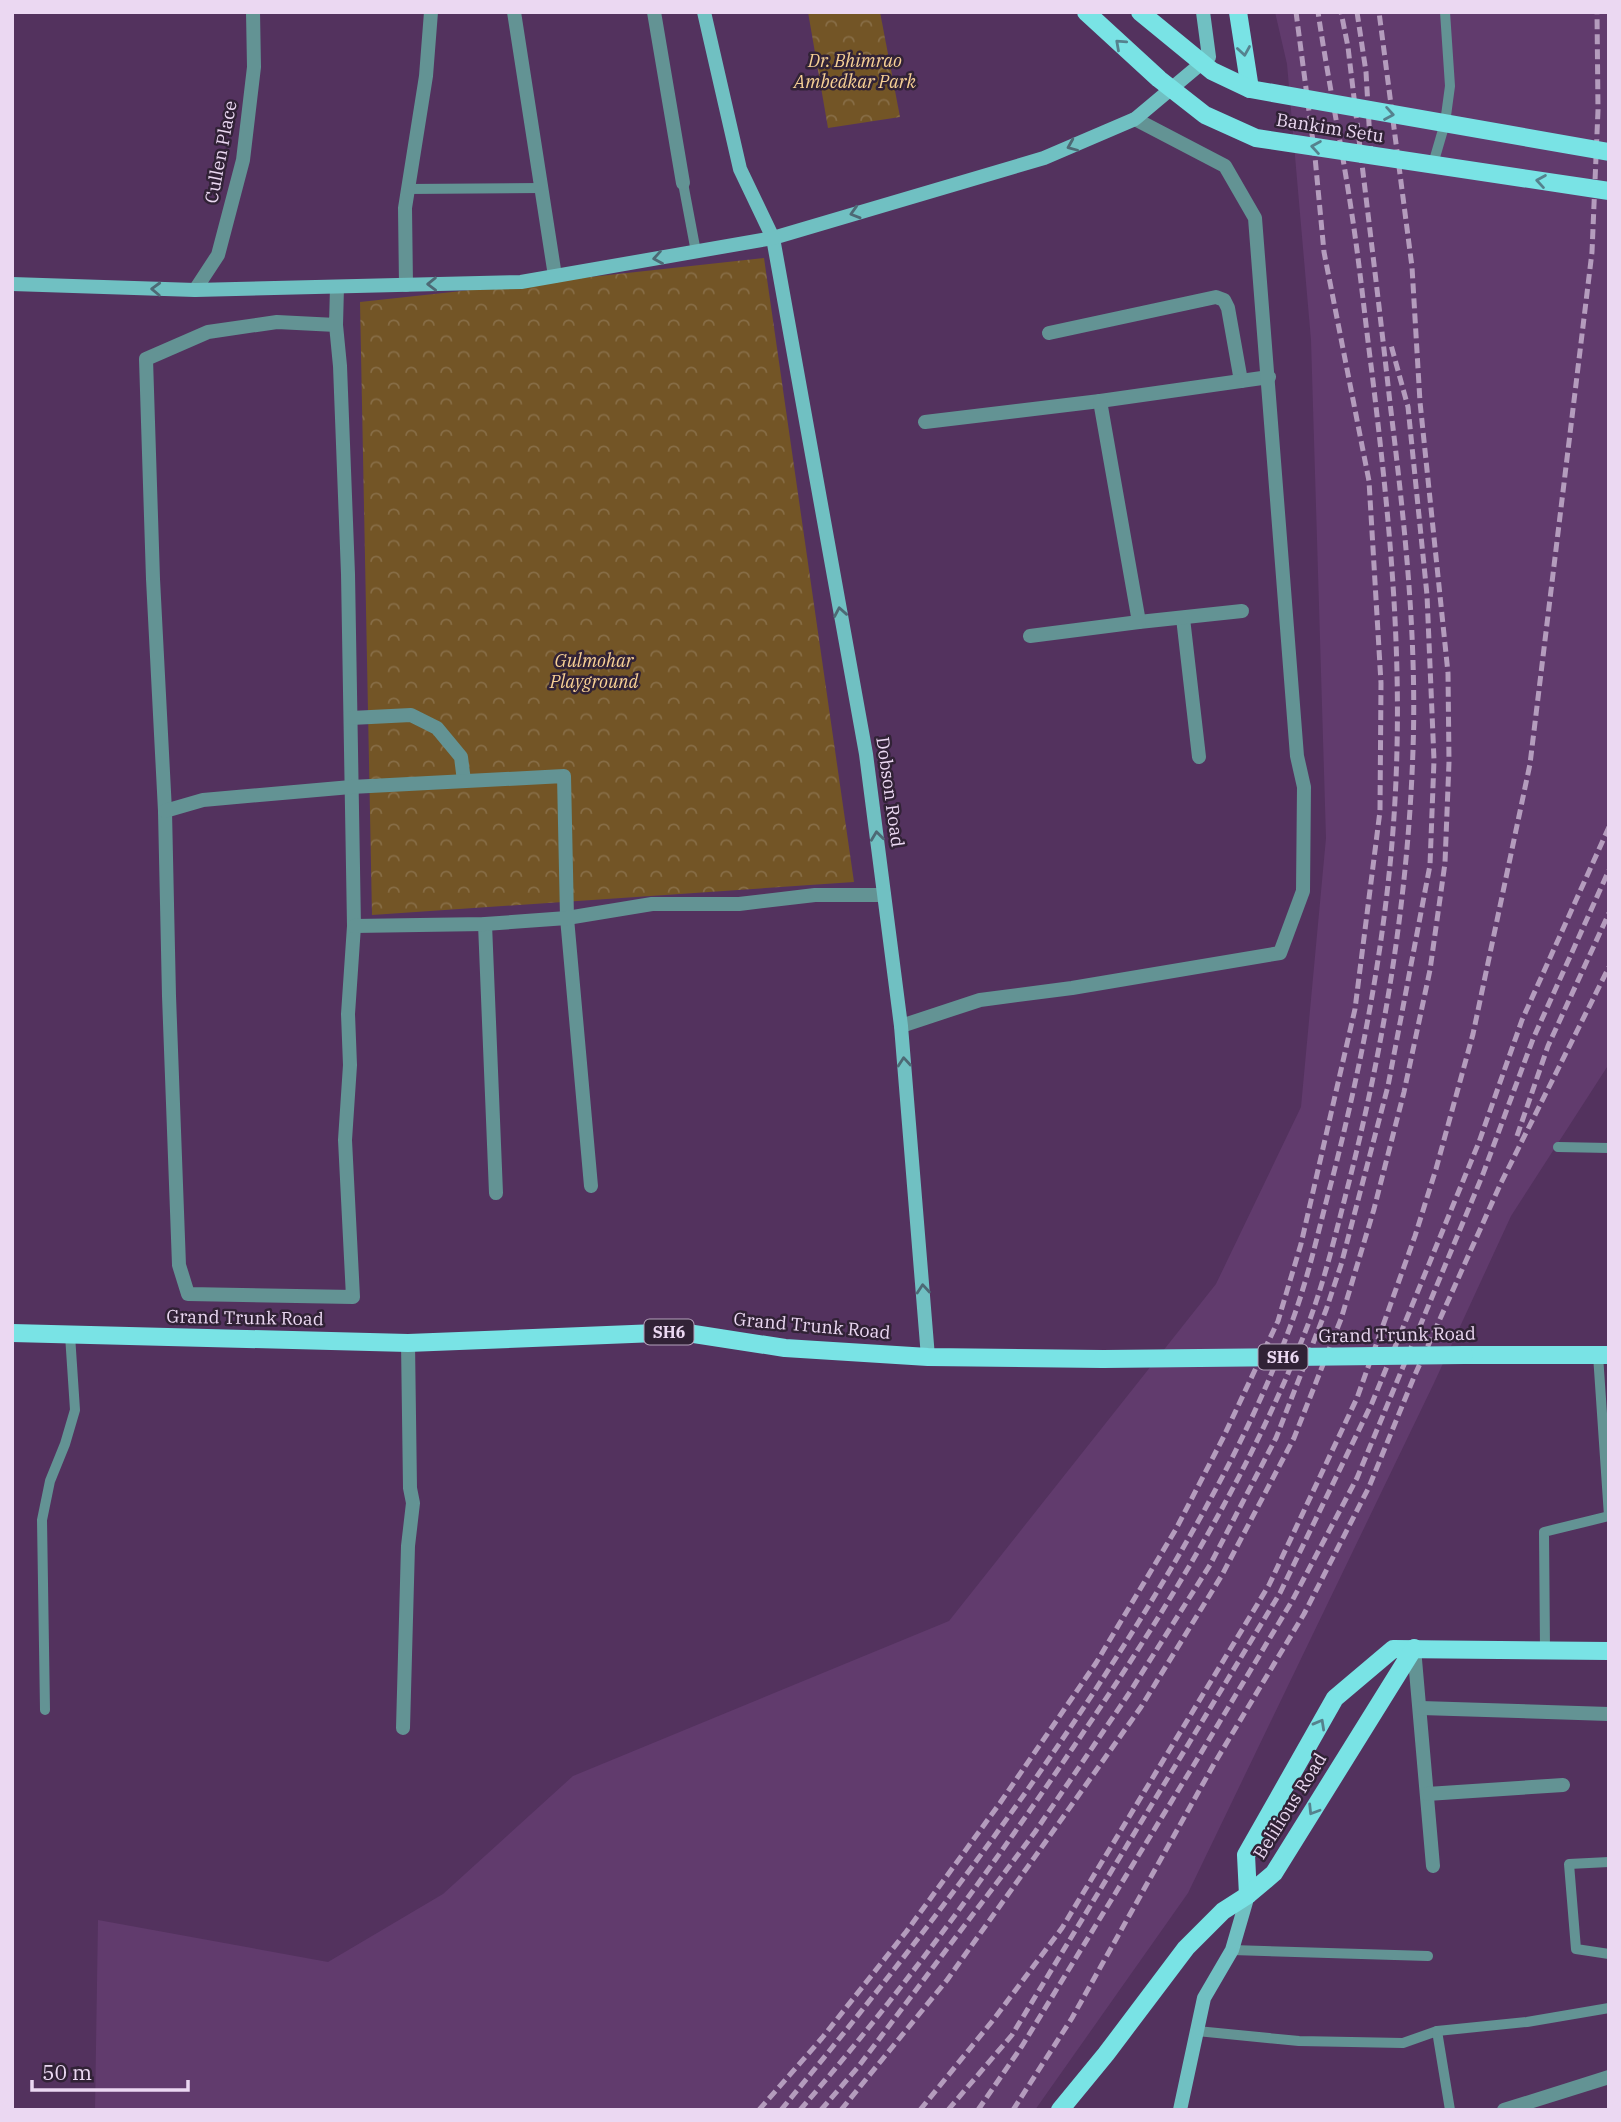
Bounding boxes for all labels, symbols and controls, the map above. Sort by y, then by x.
one-way arrow [1115,40,1128,52]
one-way arrow [1236,45,1251,57]
park label: Dr. Bhimrao Ambedkar Park [793,49,917,93]
street label: Cullen Place [199,99,242,205]
one-way arrow [1383,105,1395,120]
street label: Bankim Setu [1275,108,1386,147]
one-way arrow [1067,138,1079,152]
one-way arrow [1311,140,1322,155]
one-way arrow [1535,174,1547,189]
one-way arrow [849,205,861,220]
one-way arrow [652,250,663,265]
one-way arrow [426,277,437,292]
one-way arrow [150,281,161,296]
one-way arrow [833,606,848,618]
park label: Gulmohar Playground [549,649,638,693]
street label: Dobson Road [871,735,910,849]
one-way arrow [869,830,884,842]
one-way arrow [897,1056,912,1067]
one-way arrow [916,1283,931,1294]
street label: Grand Trunk Road [166,1305,324,1330]
street label: Grand Trunk Road [733,1307,892,1344]
road number: SH6 [644,1320,694,1344]
street label: Grand Trunk Road [1318,1322,1476,1347]
road number: SH6 [1258,1344,1308,1370]
one-way arrow [1312,1719,1325,1732]
street label: Belilious Road [1248,1748,1331,1863]
one-way arrow [1308,1802,1321,1815]
scale bar [32,2048,187,2092]
text: 50 m [42,2058,92,2086]

